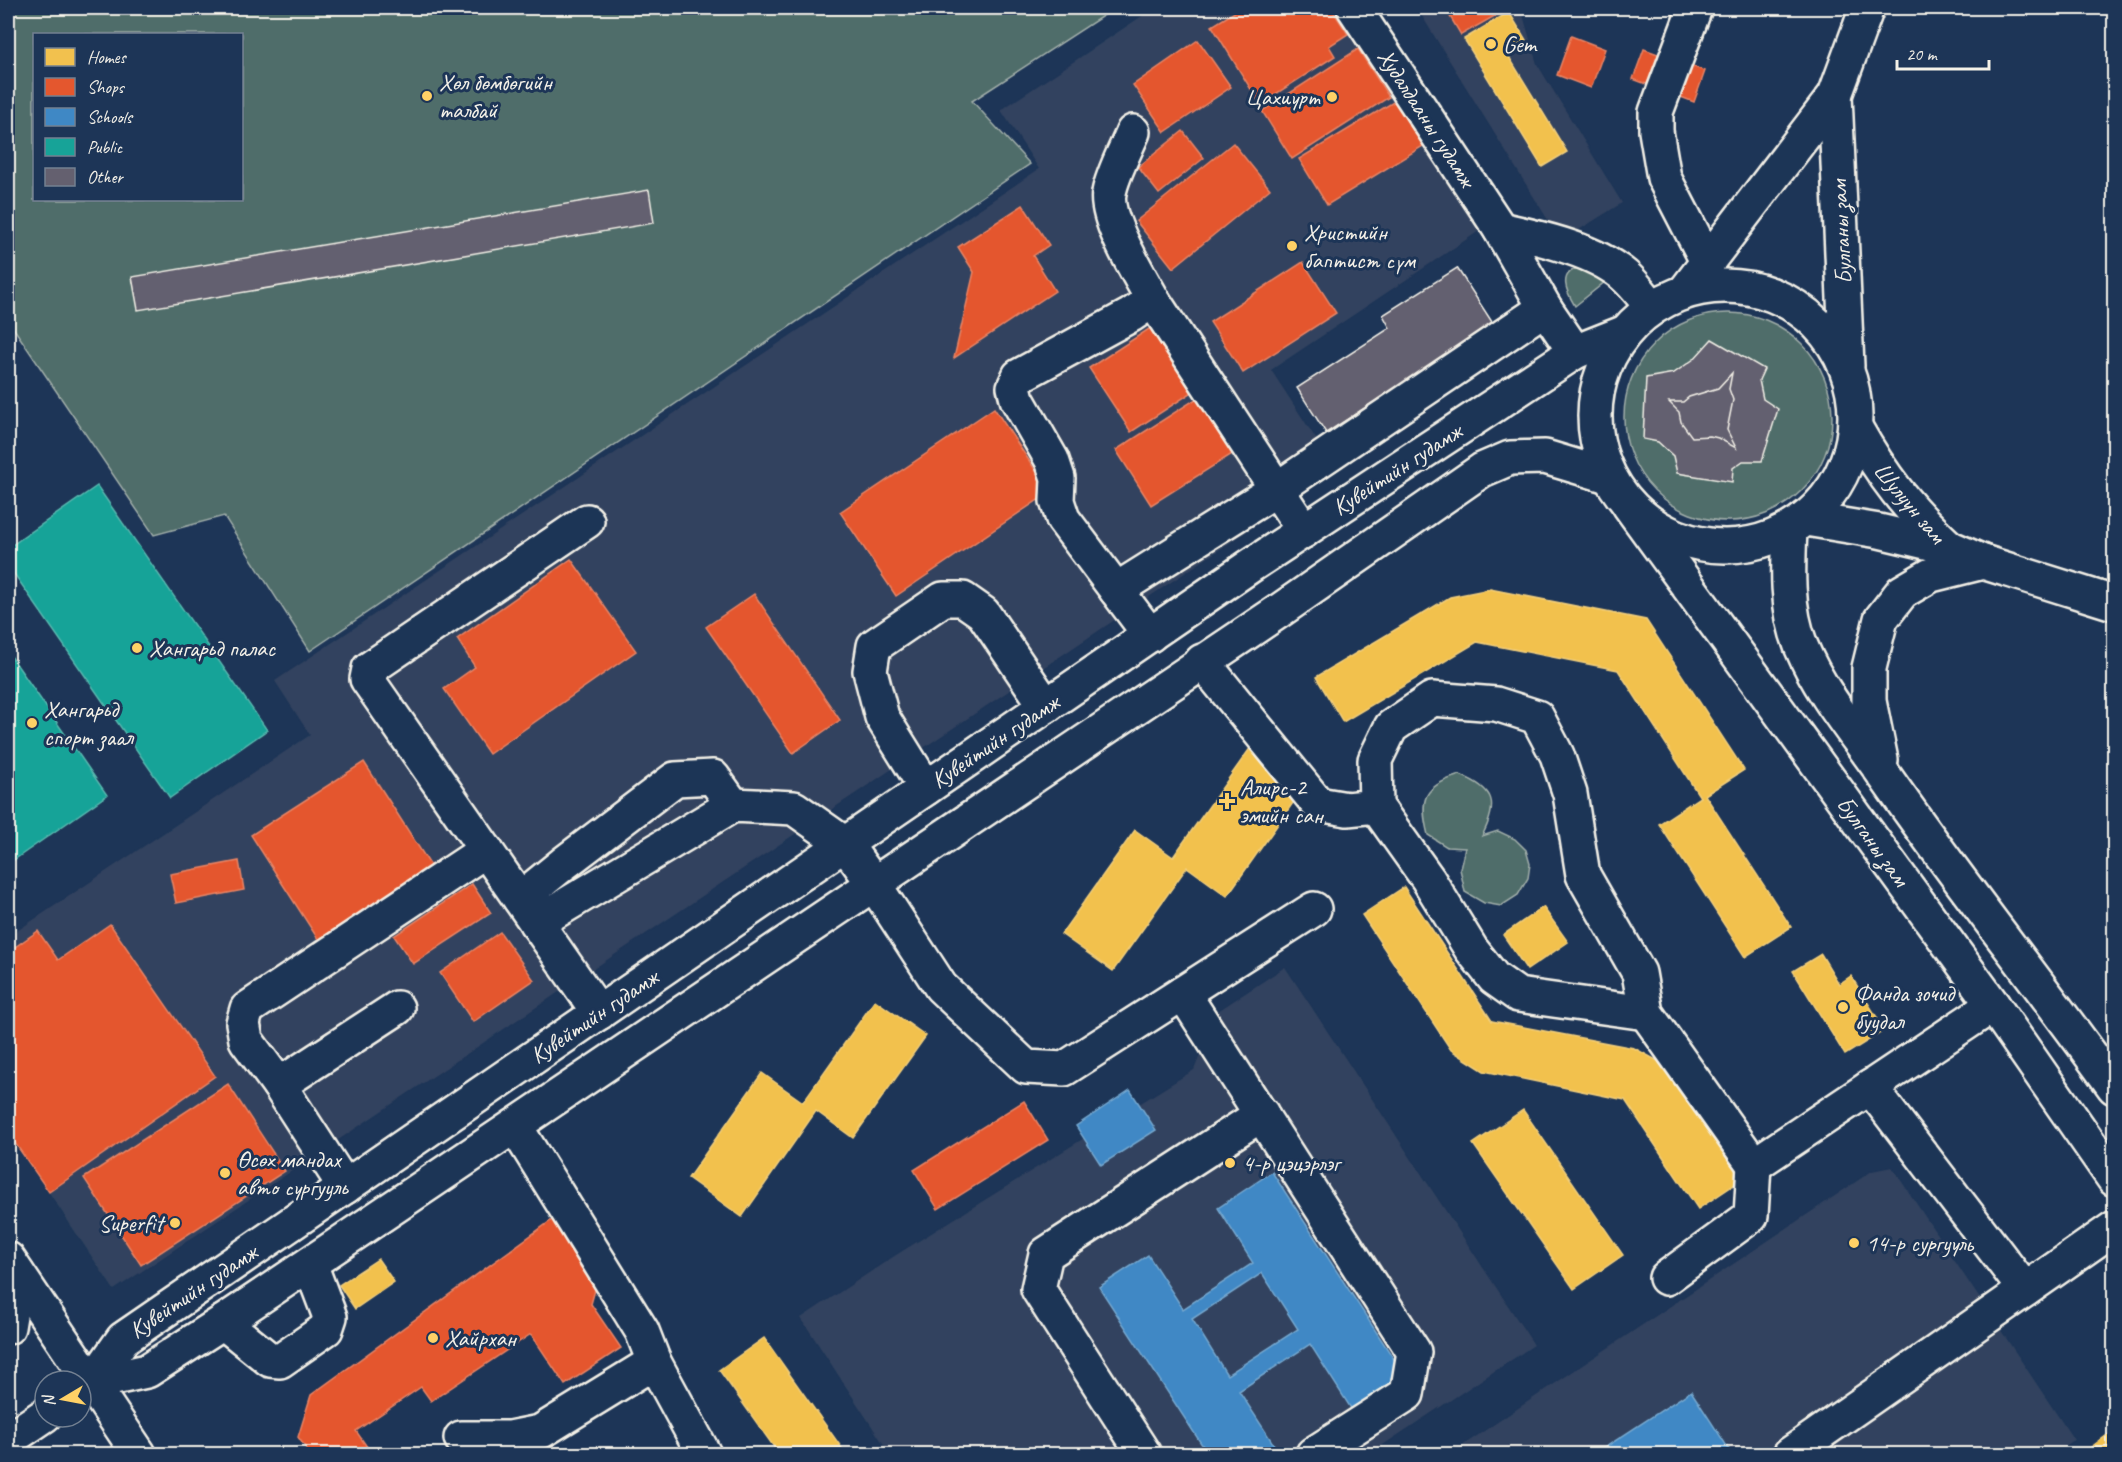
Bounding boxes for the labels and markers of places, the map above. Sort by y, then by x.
place label: Gem [1503,29,1538,59]
marker: Gem [1484,37,1498,51]
place label: Хөл бөмбөгийн талбай [439,67,554,125]
place label: Цахиурт [1245,82,1321,112]
marker: Хөл бөмбөгийн талбай [420,89,434,103]
marker: Цахиурт [1325,90,1339,104]
place label: Христийн баптист сүм [1304,217,1417,275]
marker: Христийн баптист сүм [1285,239,1299,253]
place label: Хангарьд палас [149,633,276,663]
marker: Хангарьд палас [130,641,144,655]
place label: Хангарьд спорт заал [44,694,135,752]
marker: Хангарьд спорт заал [25,716,39,730]
place label: Aлирс-2 эмийн сан [1240,772,1325,830]
marker: Aлирс-2 эмийн сан [1218,792,1236,810]
place label: Фанда зочид буудал [1855,978,1956,1036]
marker: Фанда зочид буудал [1836,1000,1850,1014]
place label: Өсөх мандах авто сургууль [237,1144,349,1202]
place label: 4-р цэцэрлэг [1242,1148,1343,1178]
marker: 4-р цэцэрлэг [1223,1156,1237,1170]
marker: Өсөх мандах авто сургууль [218,1166,232,1180]
place label: Superfit [98,1208,166,1238]
marker: Superfit [168,1216,182,1230]
place label: 14-р сургууль [1866,1228,1974,1258]
marker: 14-р сургууль [1847,1236,1861,1250]
place label: Хайрхан [445,1323,518,1353]
marker: Хайрхан [426,1331,440,1345]

